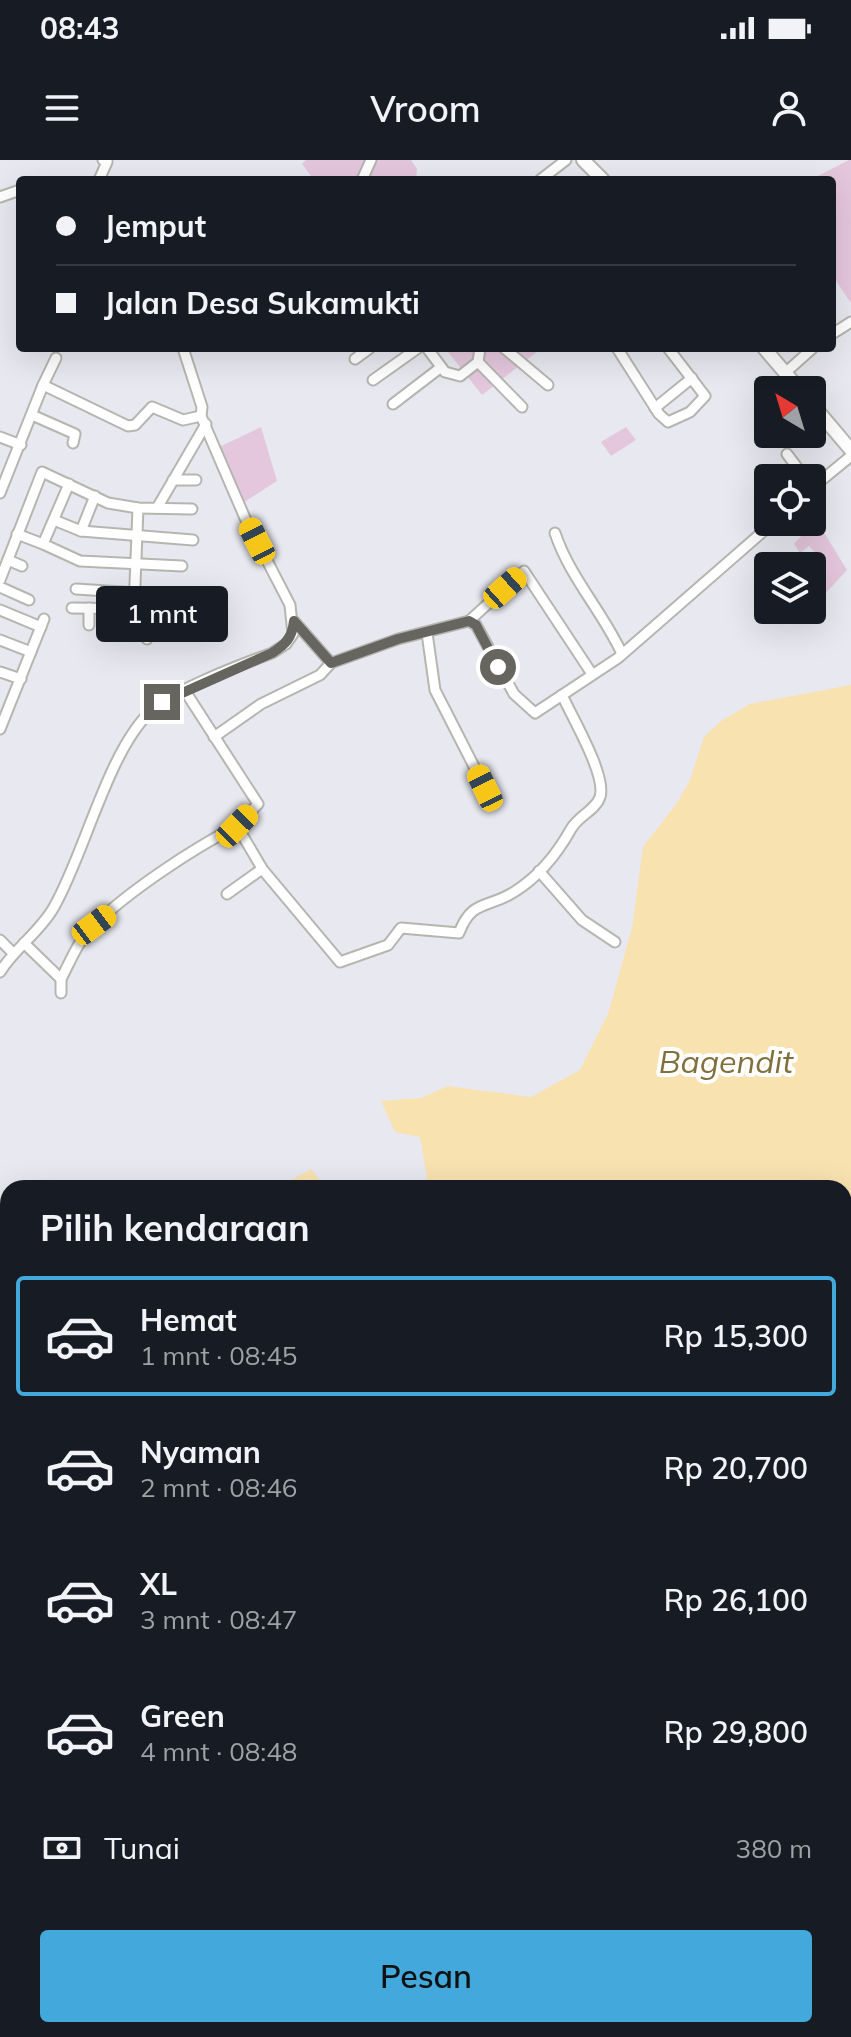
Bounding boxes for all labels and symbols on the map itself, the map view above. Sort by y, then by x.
north arrow [754,376,826,448]
car [235,514,279,568]
car [479,563,531,613]
callout: 1 mnt [96,586,228,642]
route start [480,649,516,685]
route end [144,684,180,720]
car [464,761,506,815]
car [212,800,262,852]
car [68,901,120,949]
water label: Bagendit [659,1041,794,1081]

